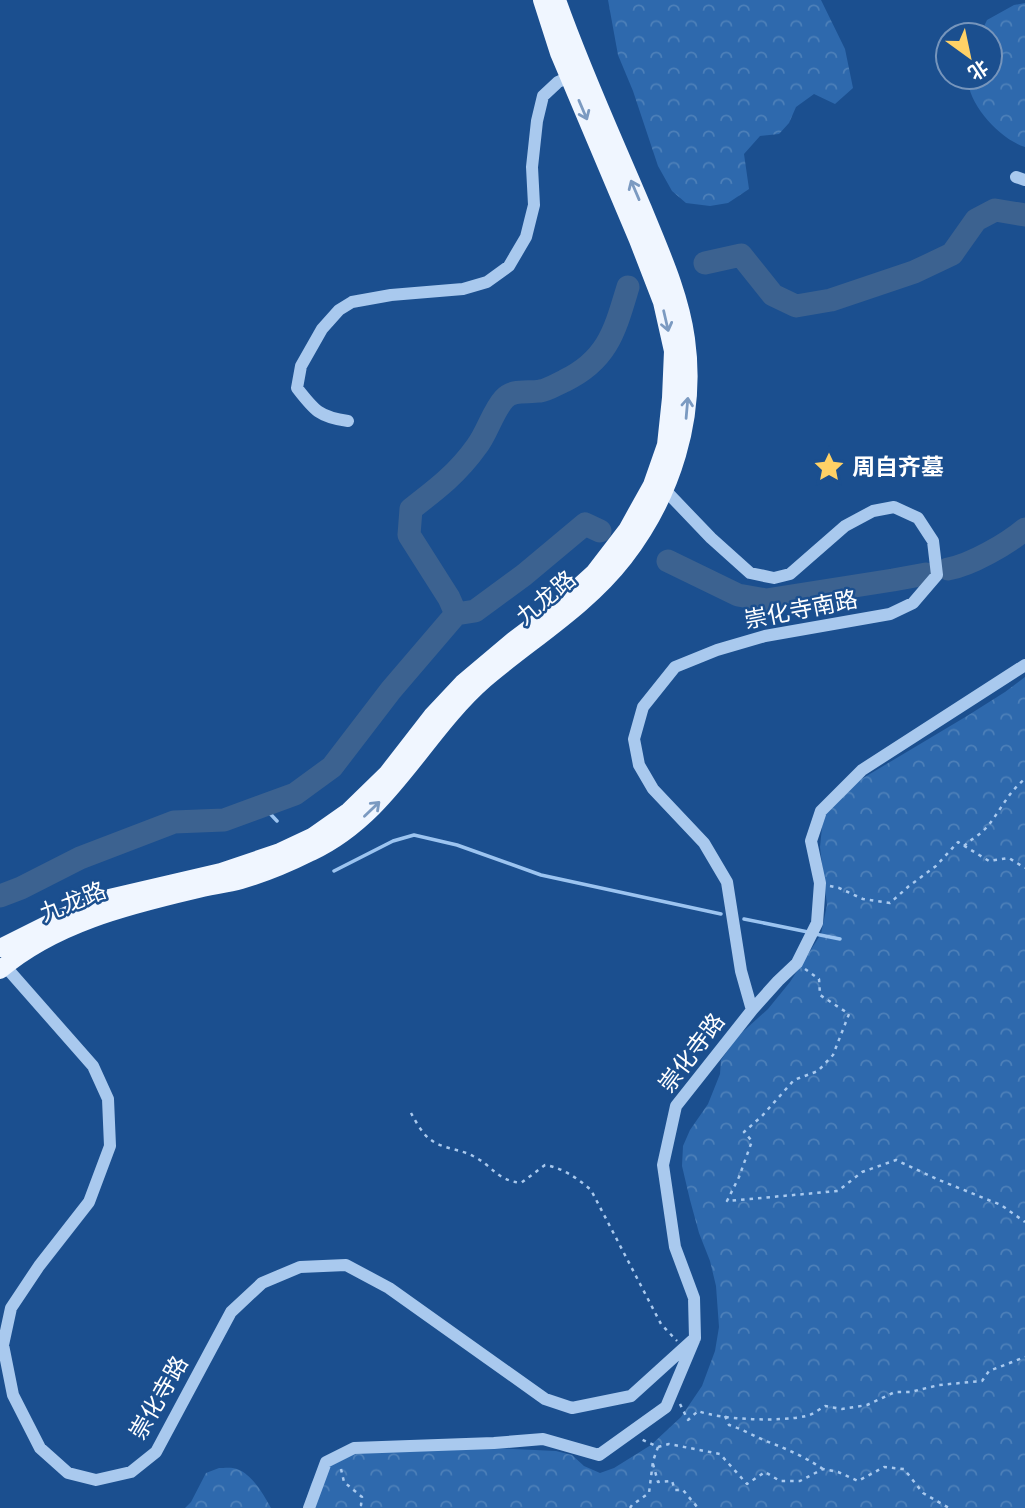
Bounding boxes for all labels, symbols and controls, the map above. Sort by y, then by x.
north arrow [934,21,1004,91]
text: 北 [964,55,992,85]
one-way arrow [578,98,591,120]
one-way arrow [627,180,640,201]
one-way arrow [660,309,674,332]
one-way arrow [681,397,694,420]
place icon: 周自齐墓 [812,450,846,484]
place label: 周自齐墓 [852,454,944,481]
street label: 九龙路 [511,565,581,631]
street label: 崇化寺南路 [742,586,860,634]
one-way arrow [364,800,381,817]
street label: 九龙路 [36,877,110,927]
street label: 崇化寺路 [654,1008,730,1098]
street label: 崇化寺路 [124,1351,194,1445]

